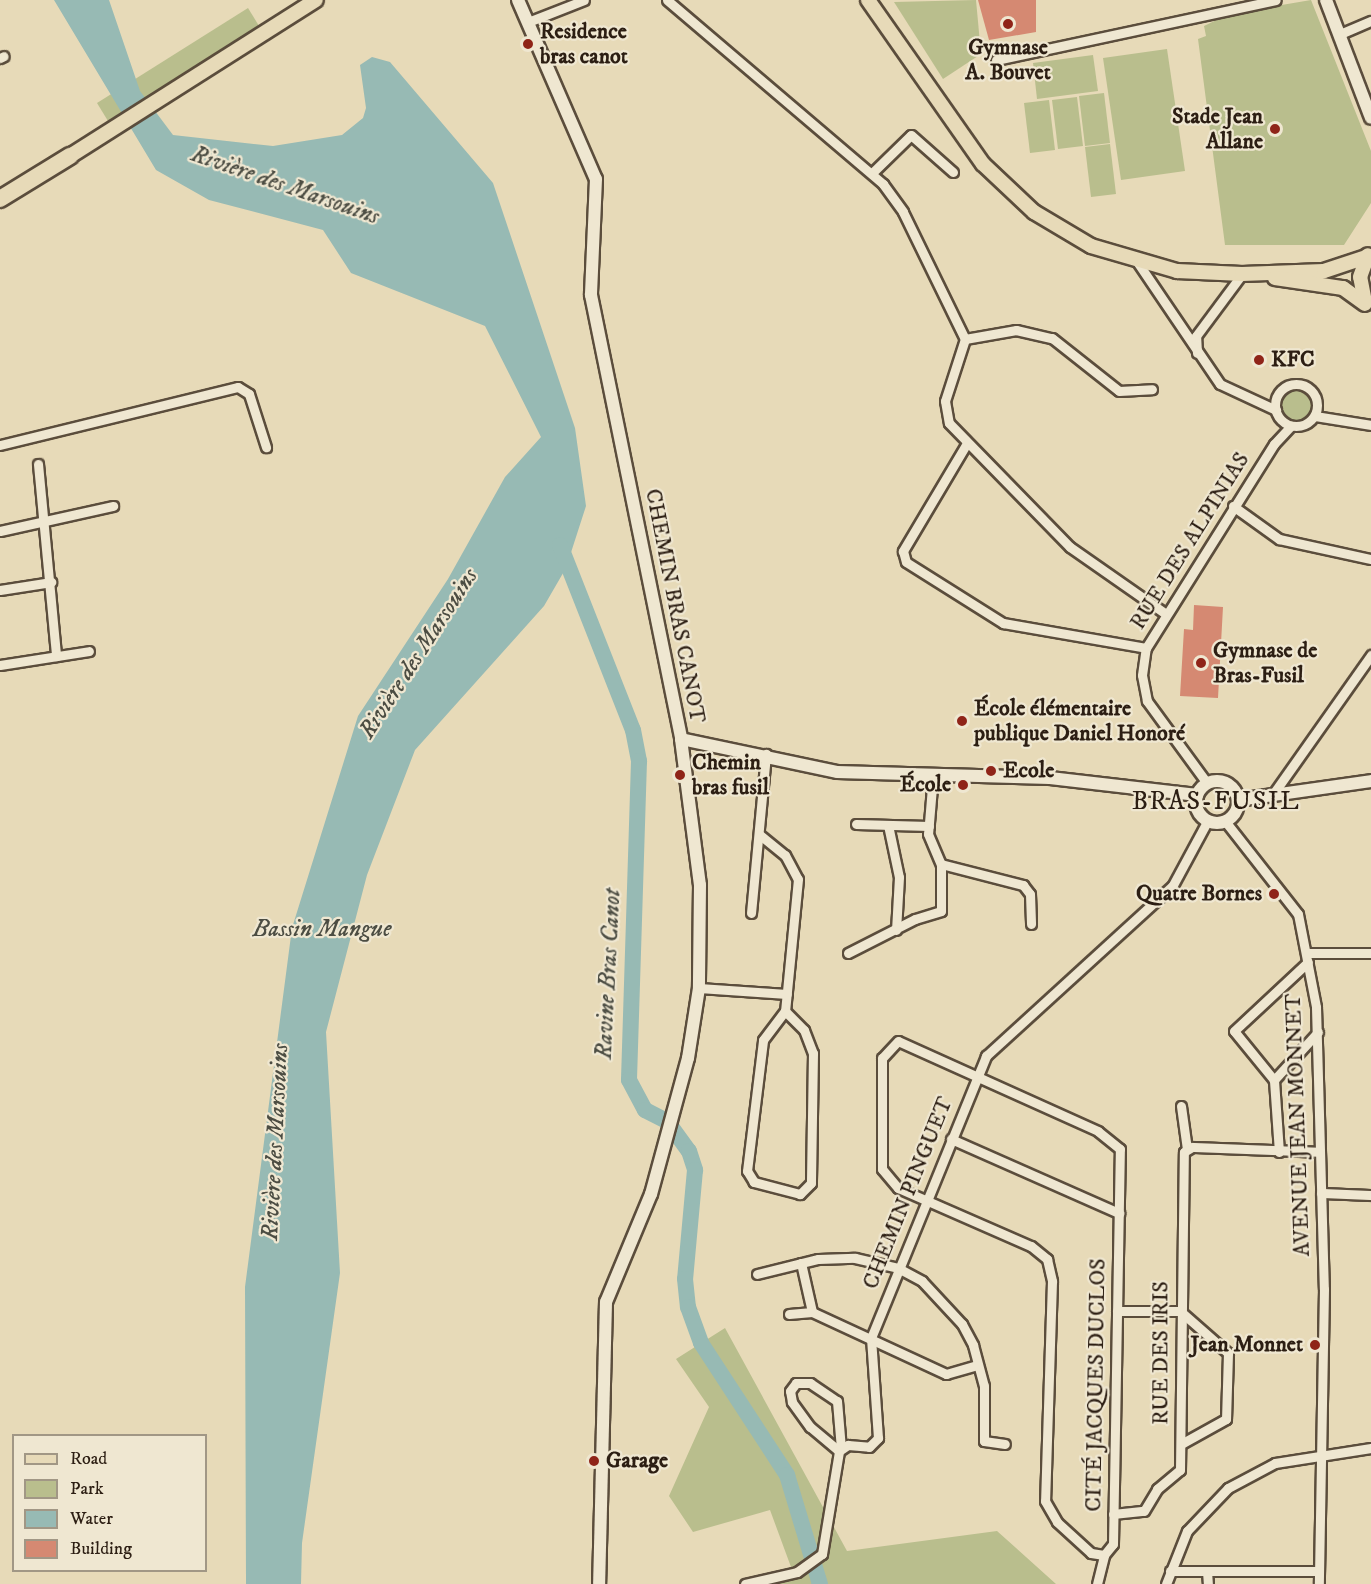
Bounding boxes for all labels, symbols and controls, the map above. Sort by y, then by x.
marker: Gymnase A. Bouvet [1001,17,1015,31]
place label: Residence bras canot [540,18,628,70]
place label: Gymnase A. Bouvet [965,34,1051,86]
marker: Residence bras canot [521,37,535,51]
place label: Stade Jean Allane [1172,103,1263,154]
marker: Stade Jean Allane [1268,122,1282,136]
water label: Rivière des Marsouins [187,140,383,232]
place label: KFC [1271,347,1315,373]
marker: KFC [1252,353,1266,367]
street label: RUE DES ALPINIAS [1125,448,1255,634]
street label: CHEMIN BRAS CANOT [639,487,711,725]
water label: Rivière des Marsouins [353,563,485,745]
place label: Gymnase de Bras-Fusil [1213,637,1317,688]
marker: Gymnase de Bras-Fusil [1194,656,1208,670]
place label: École élémentaire publique Daniel Honoré [974,695,1185,746]
marker: École élémentaire publique Daniel Honoré [955,714,969,728]
place label: Chemin bras fusil [692,749,769,800]
place label: Ecole [1003,758,1054,784]
marker: Ecole [984,764,998,778]
marker: Chemin bras fusil [673,768,687,782]
place label: École [900,772,951,798]
marker: École [956,778,970,792]
district label: BRAS-FUSIL [1132,786,1300,818]
place label: Quatre Bornes [1136,881,1262,907]
marker: Quatre Bornes [1267,887,1281,901]
water label: Ravine Bras Canot [590,888,628,1060]
water label: Bassin Mangue [253,916,391,944]
street label: AVENUE JEAN MONNET [1280,993,1316,1257]
water label: Rivière des Marsouins [256,1043,296,1241]
street label: CHEMIN PINGUET [857,1093,959,1293]
street label: CITÉ JACQUES DUCLOS [1081,1258,1111,1512]
street label: RUE DES IRIS [1148,1281,1174,1425]
place label: Jean Monnet [1190,1332,1303,1358]
marker: Jean Monnet [1308,1338,1322,1352]
legend [12,1434,207,1572]
text: Road [70,1448,107,1470]
place label: Garage [606,1448,668,1474]
marker: Garage [587,1454,601,1468]
text: Park [70,1478,104,1500]
text: Water [70,1508,113,1530]
text: Building [70,1538,132,1560]

